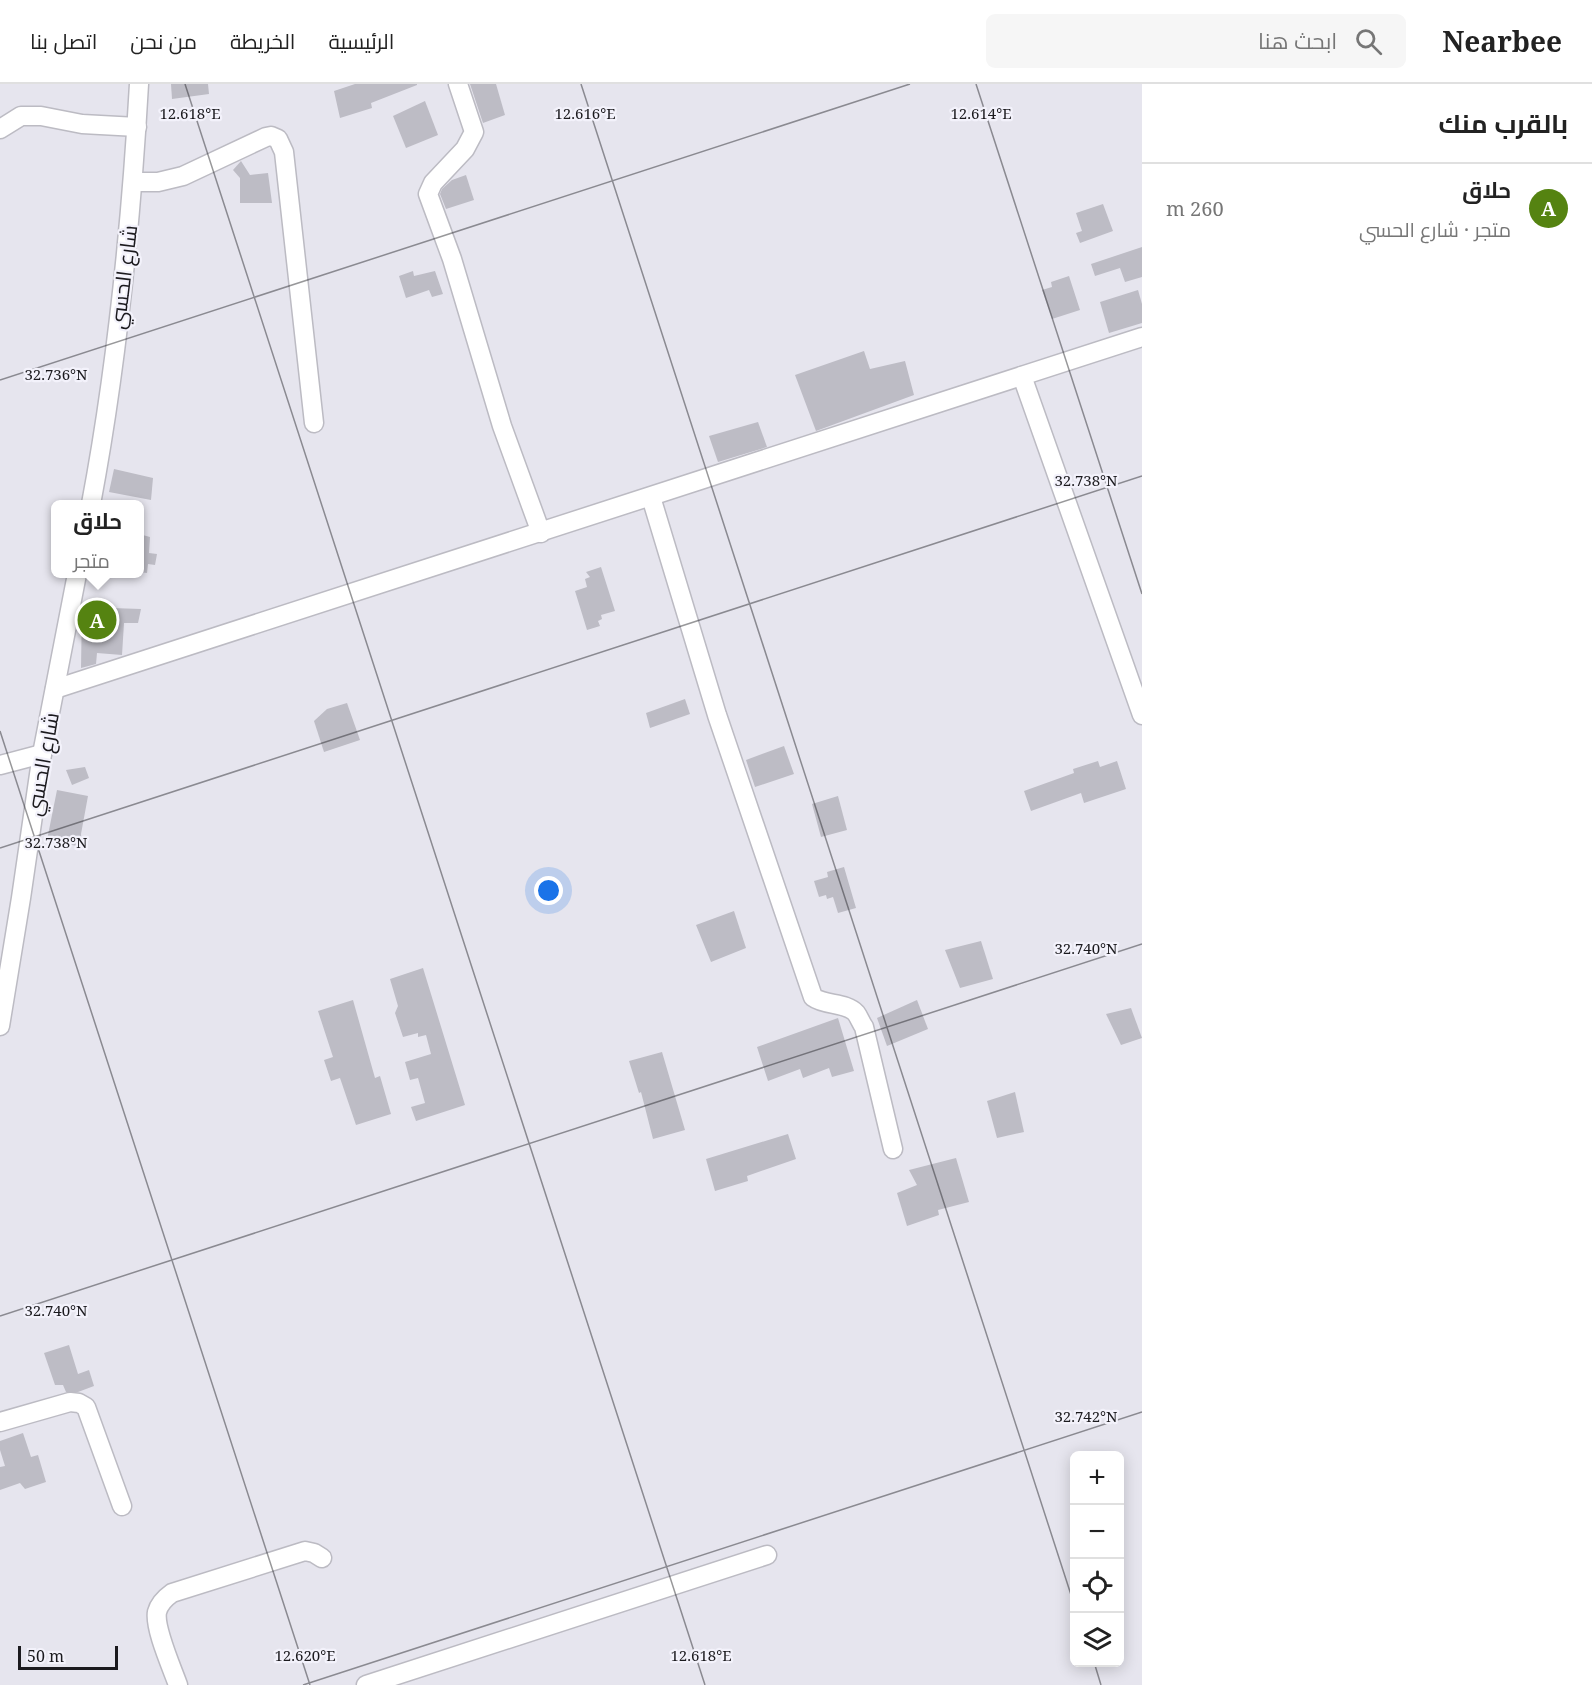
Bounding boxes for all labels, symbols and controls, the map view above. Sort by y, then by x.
search box [986,14,1406,68]
text: Nearbee [1442,22,1562,60]
text: ابحث هنا [1258,25,1337,55]
icon: search [1352,25,1385,58]
text: اتصل بنا [30,27,97,55]
text: من نحن [130,27,197,55]
text: الخريطة [230,27,295,55]
text: الرئيسية [328,27,394,55]
text: 12.618°E [159,103,221,123]
text: 12.616°E [554,103,616,123]
text: 12.614°E [950,103,1012,123]
text: بالقرب منك [1439,105,1568,141]
text: حلاق [1462,174,1511,204]
text: 260 m [1166,195,1224,222]
text: A [1541,195,1556,222]
text: متجر · شارع الحسي [1359,216,1511,243]
street label: شارع الحسي [103,223,145,331]
text: 32.736°N [24,364,88,384]
text: 32.738°N [1054,470,1118,490]
popup [51,500,144,578]
text: حلاق [73,505,122,535]
text: متجر [73,547,110,574]
pin: A [78,598,116,642]
street label: شارع الحسي [19,710,67,818]
text: 32.738°N [24,832,88,852]
your location [534,876,563,905]
text: 32.740°N [1054,938,1118,958]
text: 32.740°N [24,1300,88,1320]
text: 32.742°N [1054,1406,1118,1426]
map controls [1070,1451,1124,1667]
button: + [1070,1451,1124,1505]
button: − [1070,1505,1124,1559]
button: locate [1070,1559,1124,1613]
button: layers [1070,1613,1124,1667]
scale bar [18,1643,118,1670]
text: 50 m [27,1645,64,1667]
text: 12.620°E [274,1645,336,1665]
text: 12.618°E [670,1645,732,1665]

